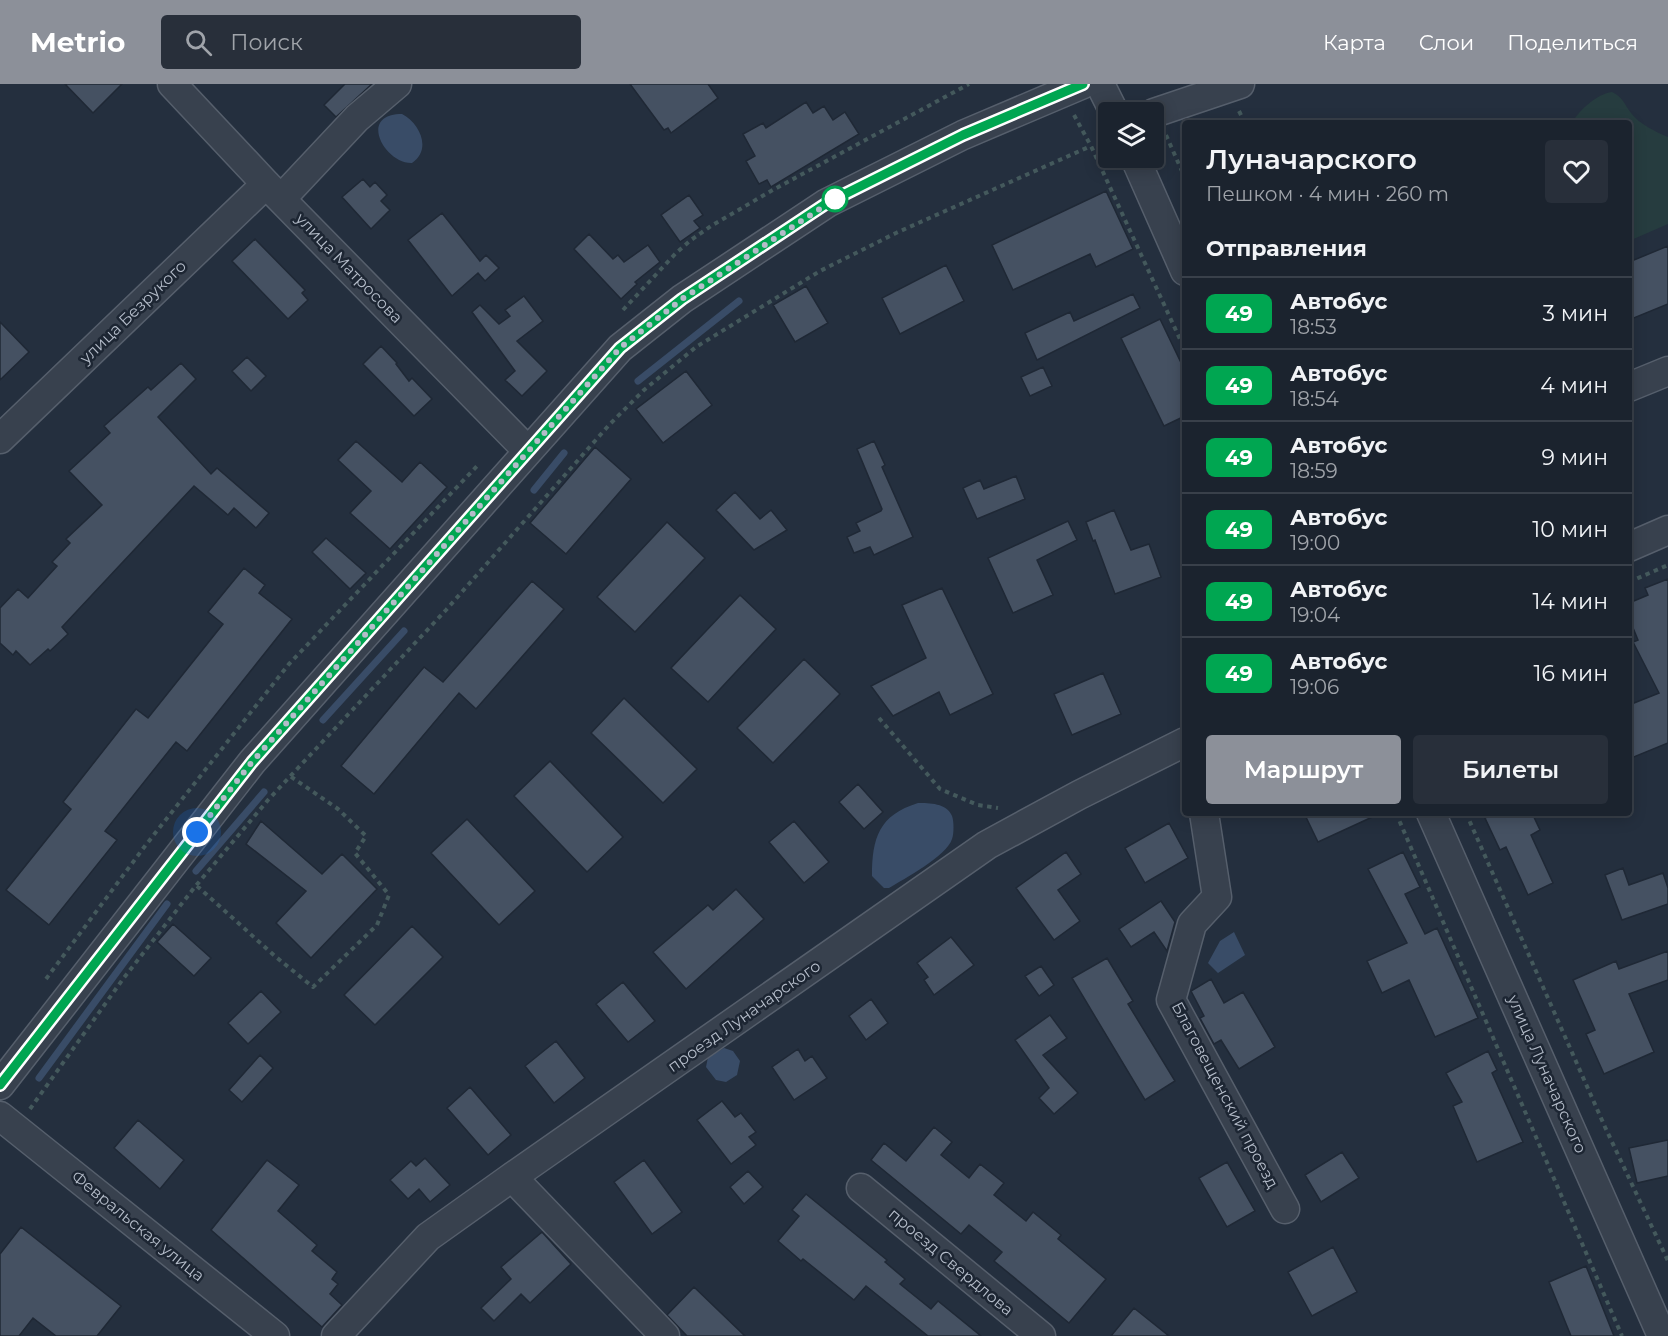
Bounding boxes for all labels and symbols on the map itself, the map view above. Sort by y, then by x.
unlabelled marker [822,186,848,212]
street label: улица Матросова [291,208,406,327]
street label: улица Безрукого [75,256,190,368]
your location [182,817,212,847]
street label: проезд Луначарского [664,956,824,1076]
street label: улица Луначарского [1503,991,1591,1156]
street label: Благовещенский проезд [1168,998,1282,1192]
street label: Февральская улица [68,1167,208,1285]
street label: проезд Свердлова [885,1204,1017,1320]

